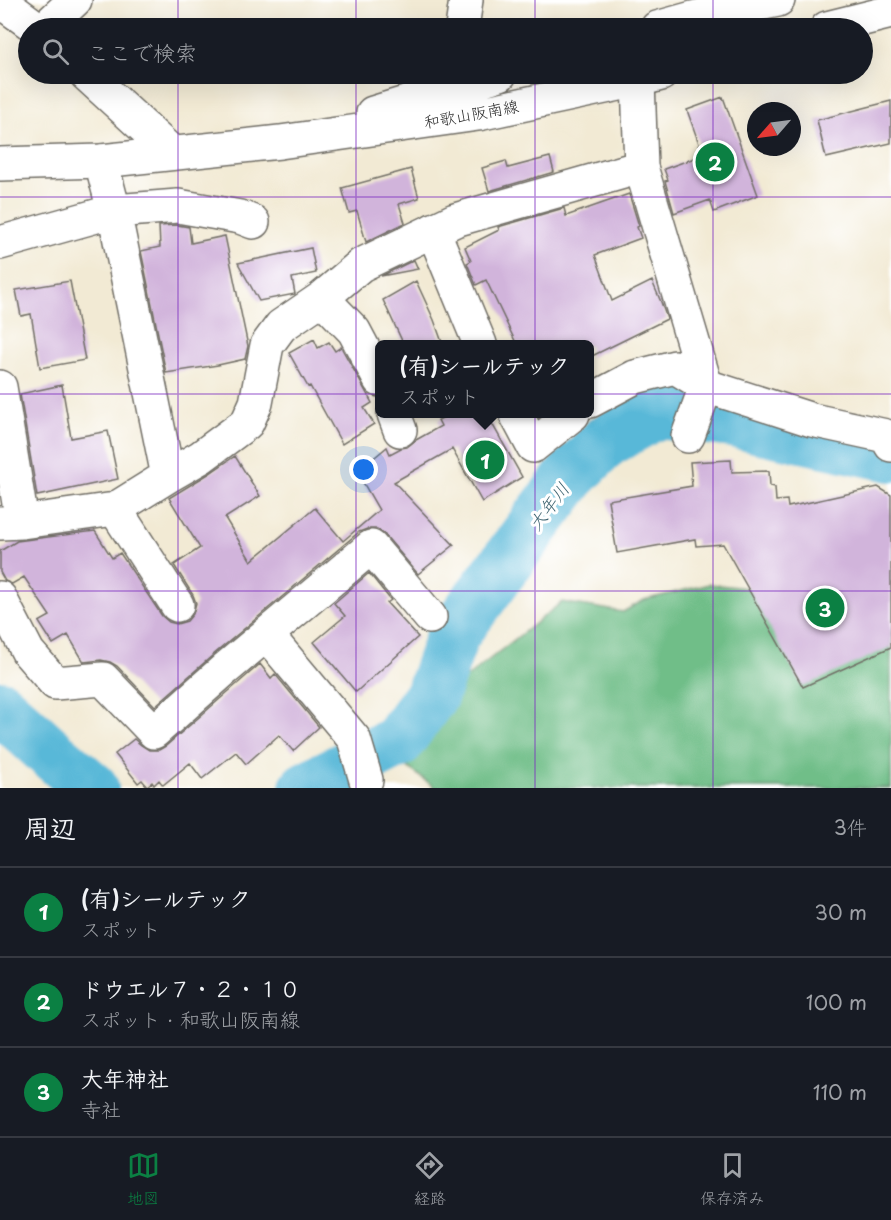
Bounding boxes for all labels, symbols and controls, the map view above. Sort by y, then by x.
search box [18,18,873,84]
icon: search [39,35,72,68]
text: ここで検索 [87,35,197,68]
street label: 和歌山阪南線 [422,93,520,133]
north arrow [747,102,801,156]
pin: 2 [696,140,734,184]
popup [375,340,594,418]
text: (有)シールテック [400,348,569,381]
text: スポット [400,381,480,411]
pin: 1 [466,438,504,482]
your location [349,455,378,484]
water label: 大年川 [521,476,575,536]
pin: 3 [806,586,844,630]
text: 周辺 [24,808,76,847]
text: 3件 [834,812,867,842]
text: (有)シールテック [81,881,251,914]
text: 1 [39,897,48,927]
text: 30 m [814,897,867,927]
text: スポット [81,914,161,944]
text: ドウエル７・２・１０ [81,971,301,1004]
text: 2 [36,987,51,1017]
text: 100 m [806,987,867,1017]
text: スポット · 和歌山阪南線 [81,1004,300,1034]
text: 大年神社 [81,1061,169,1094]
text: 3 [37,1077,50,1107]
text: 110 m [813,1077,867,1107]
text: 寺社 [81,1094,121,1124]
tab: 地図 [127,1149,160,1209]
tab: 経路 [413,1149,446,1209]
tab: 保存済み [700,1149,764,1209]

